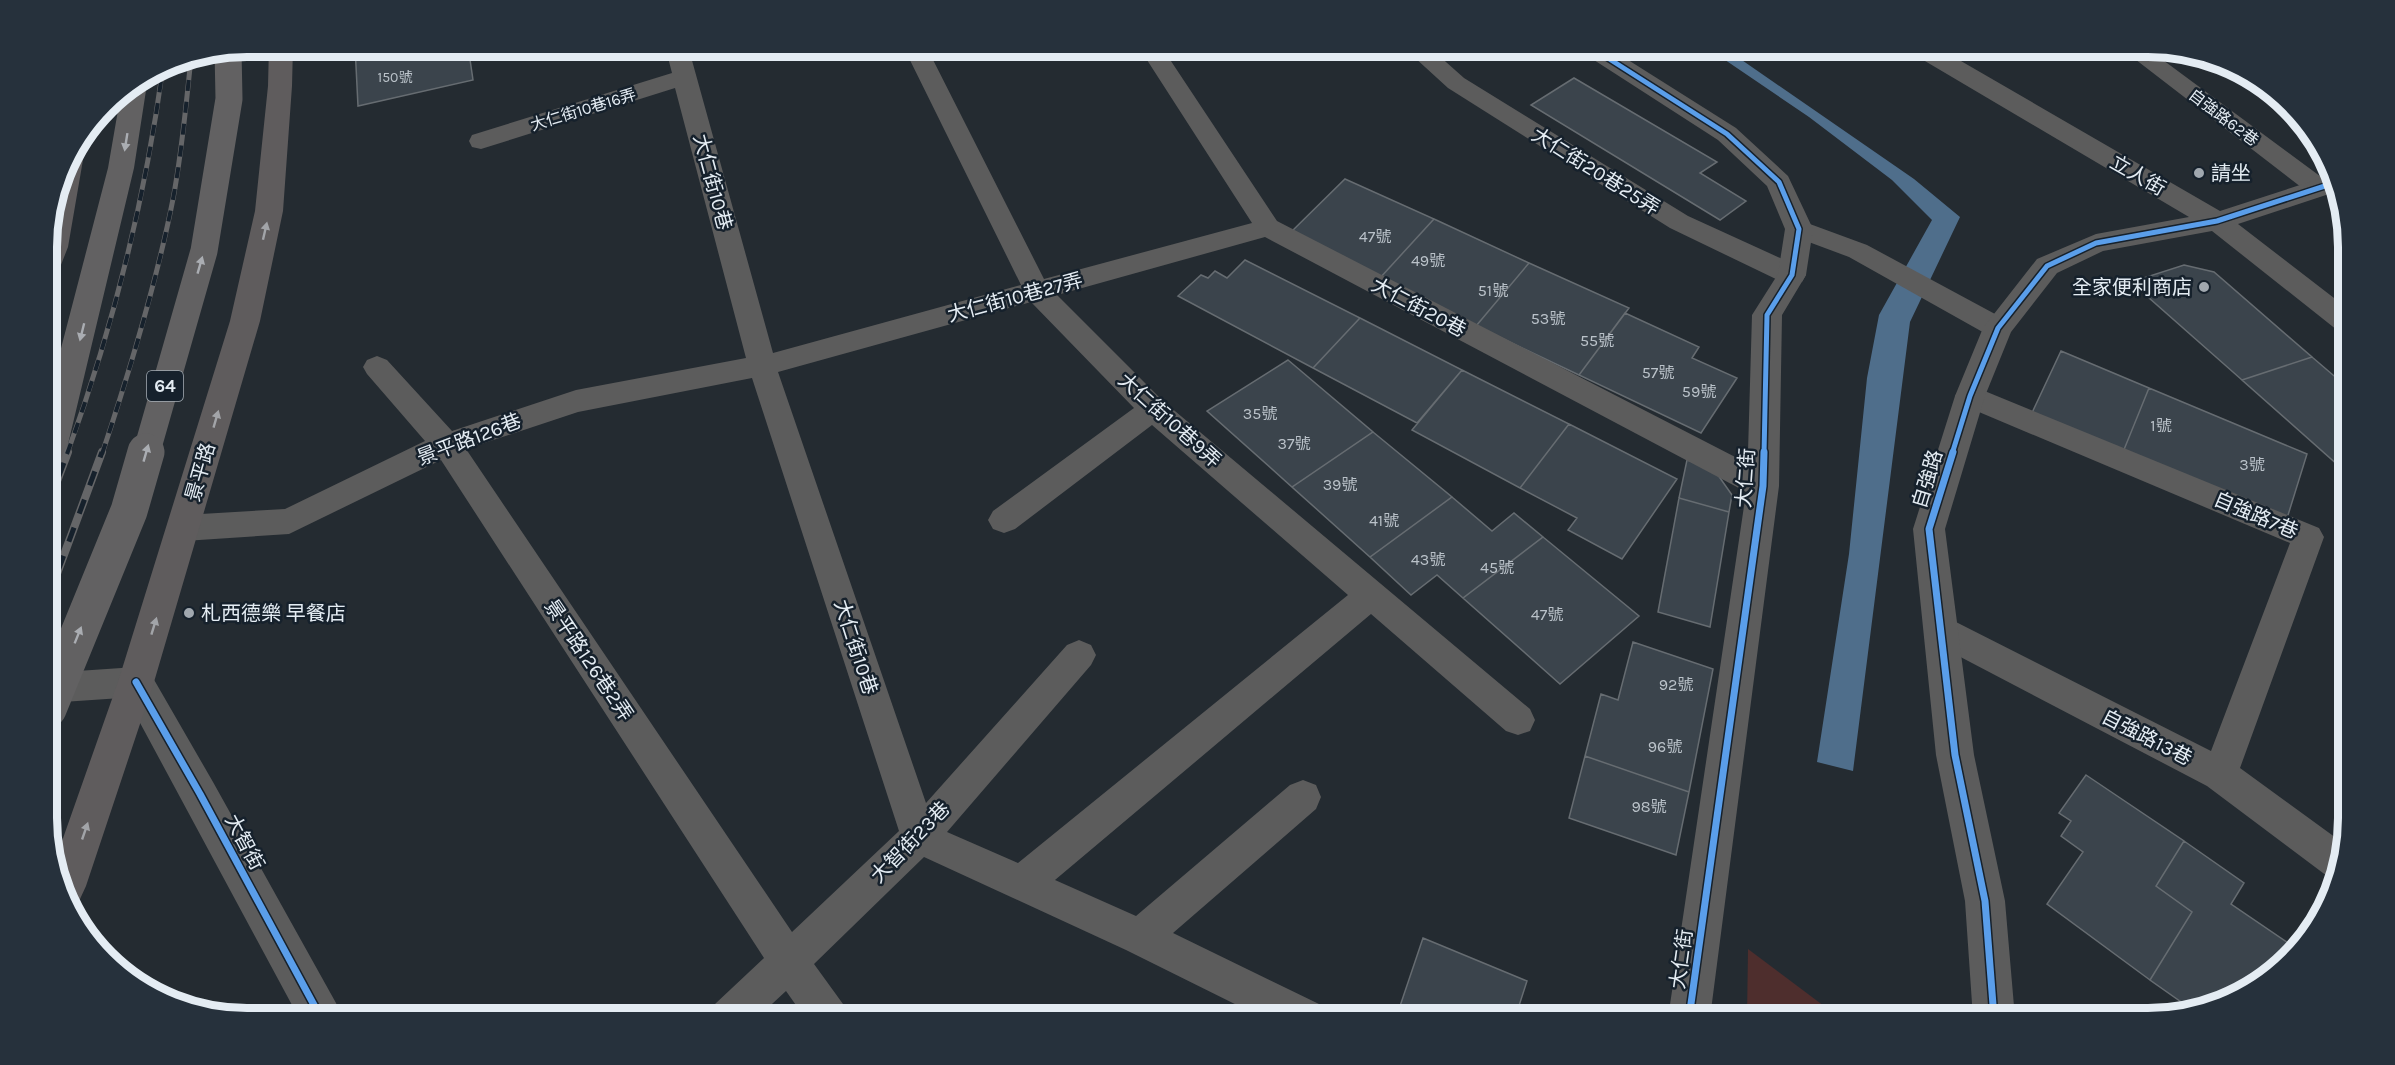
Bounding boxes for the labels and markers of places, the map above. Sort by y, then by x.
place label: 請坐 [2211,162,2251,185]
marker: 請坐 [2192,166,2206,180]
place label: 全家便利商店 [2072,276,2192,299]
marker: 全家便利商店 [2197,280,2211,294]
place label: 札西德樂 早餐店 [201,602,346,625]
marker: 札西德樂 早餐店 [182,606,196,620]

